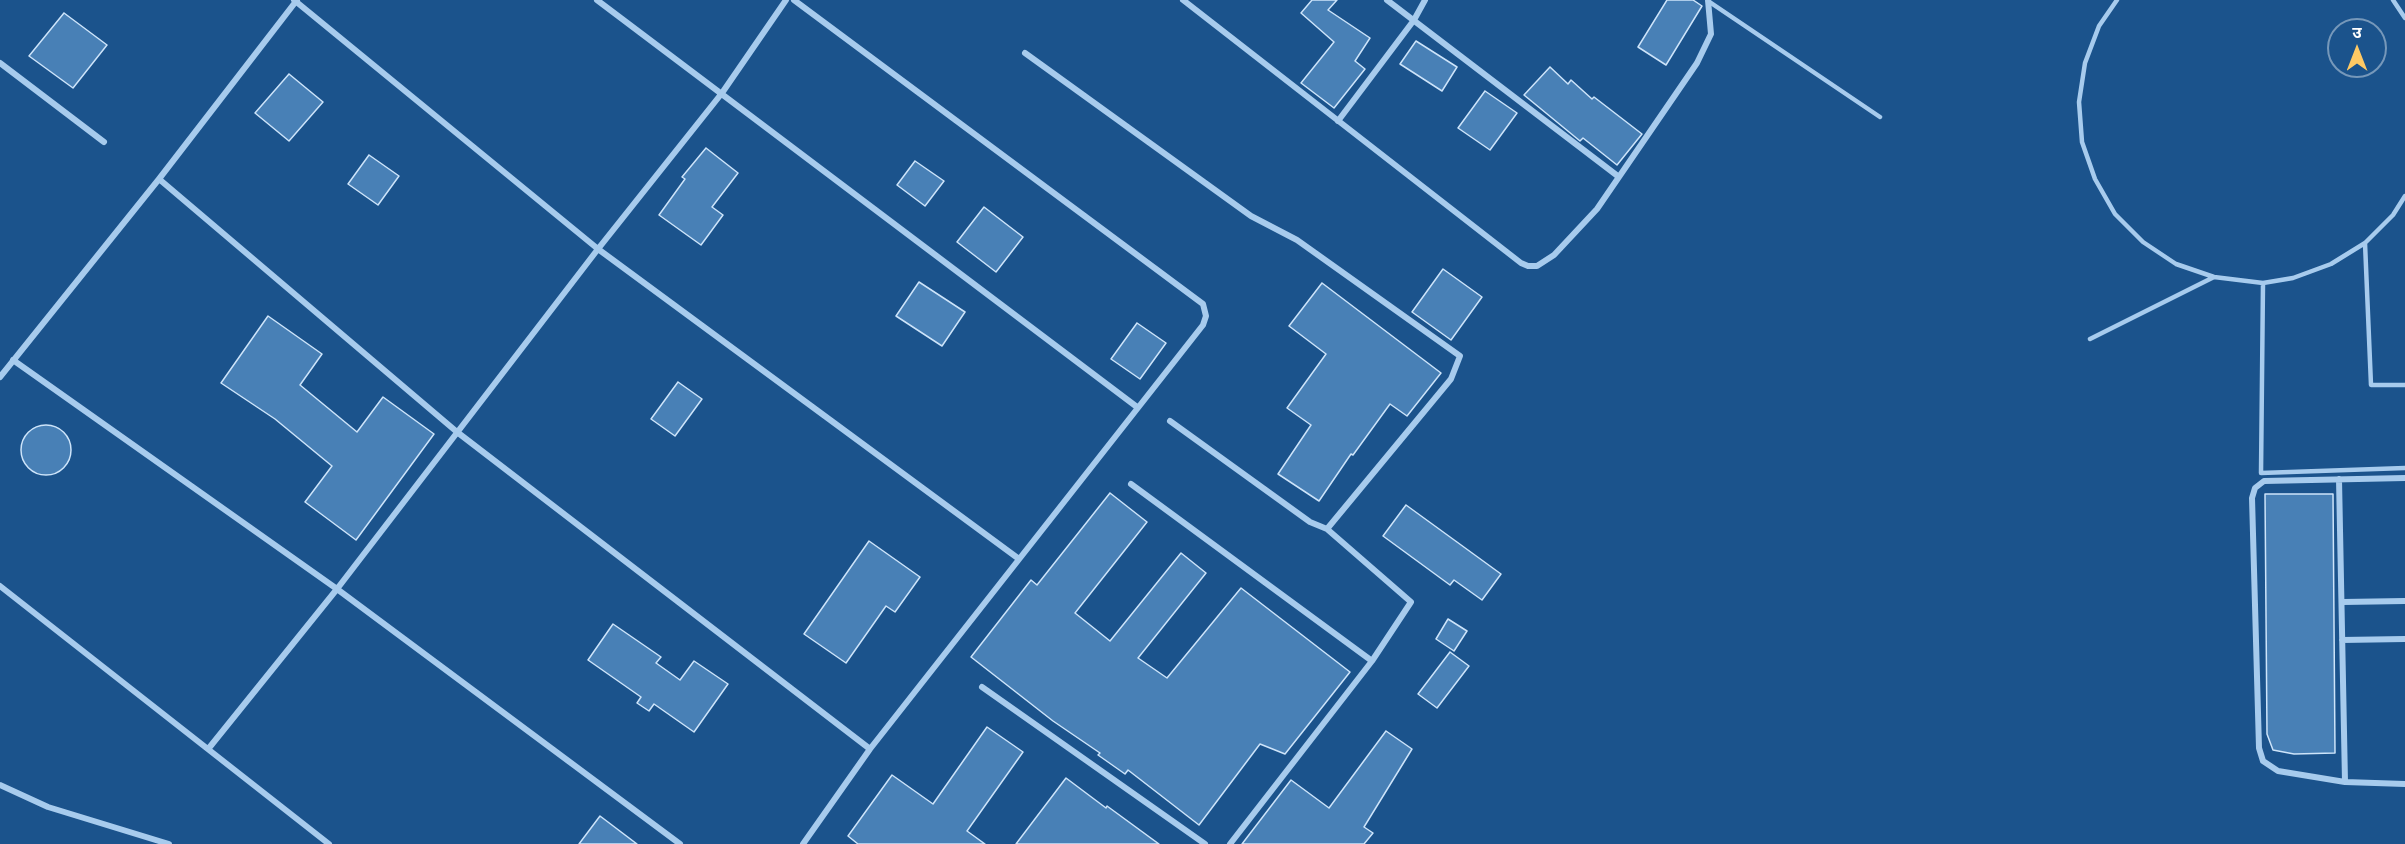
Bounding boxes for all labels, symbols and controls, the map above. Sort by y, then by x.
north arrow [2327,18,2387,78]
text: उ [2352,22,2362,42]

